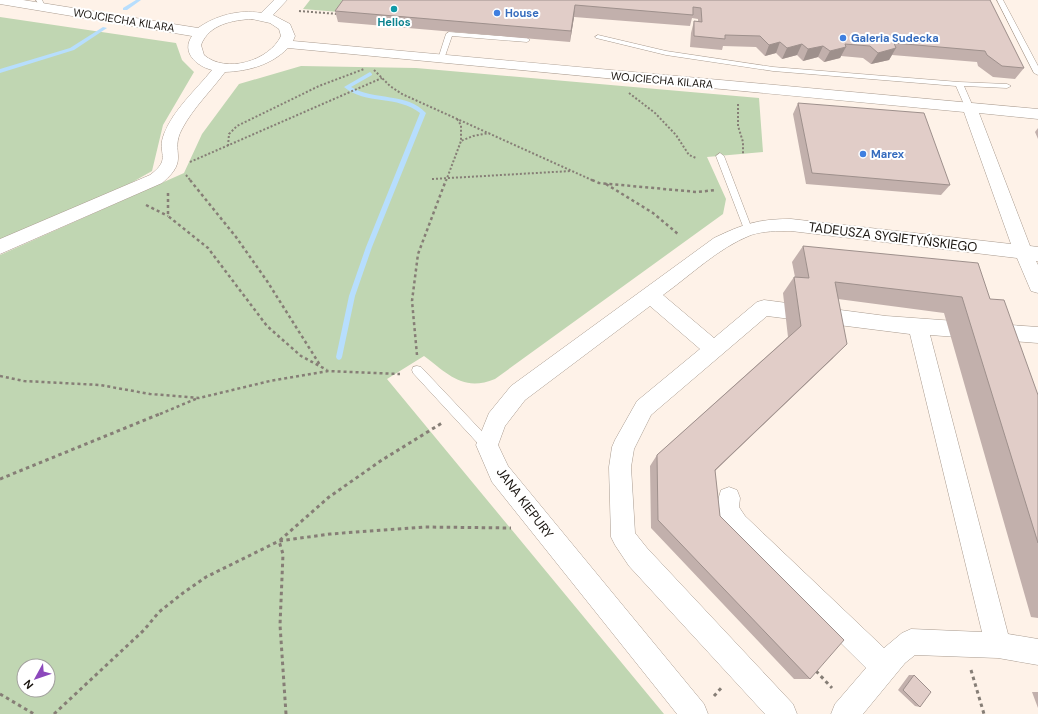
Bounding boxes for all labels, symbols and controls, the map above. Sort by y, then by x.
marker: Helios [389,4,399,14]
street label: WOJCIECHA KILARA [72,5,176,35]
place label: House [505,6,539,20]
marker: House [492,8,502,18]
place label: Helios [378,15,411,29]
place label: Galeria Sudecka [851,31,939,45]
marker: Galeria Sudecka [838,33,848,43]
street label: WOJCIECHA KILARA [610,69,714,91]
place label: Marex [871,147,905,161]
marker: Marex [858,149,868,159]
street label: TADEUSZA SYGIETYŃSKIEGO [808,217,978,256]
street label: JANA KIEPURY [493,464,558,542]
north arrow [16,658,56,698]
text: N [20,677,36,692]

